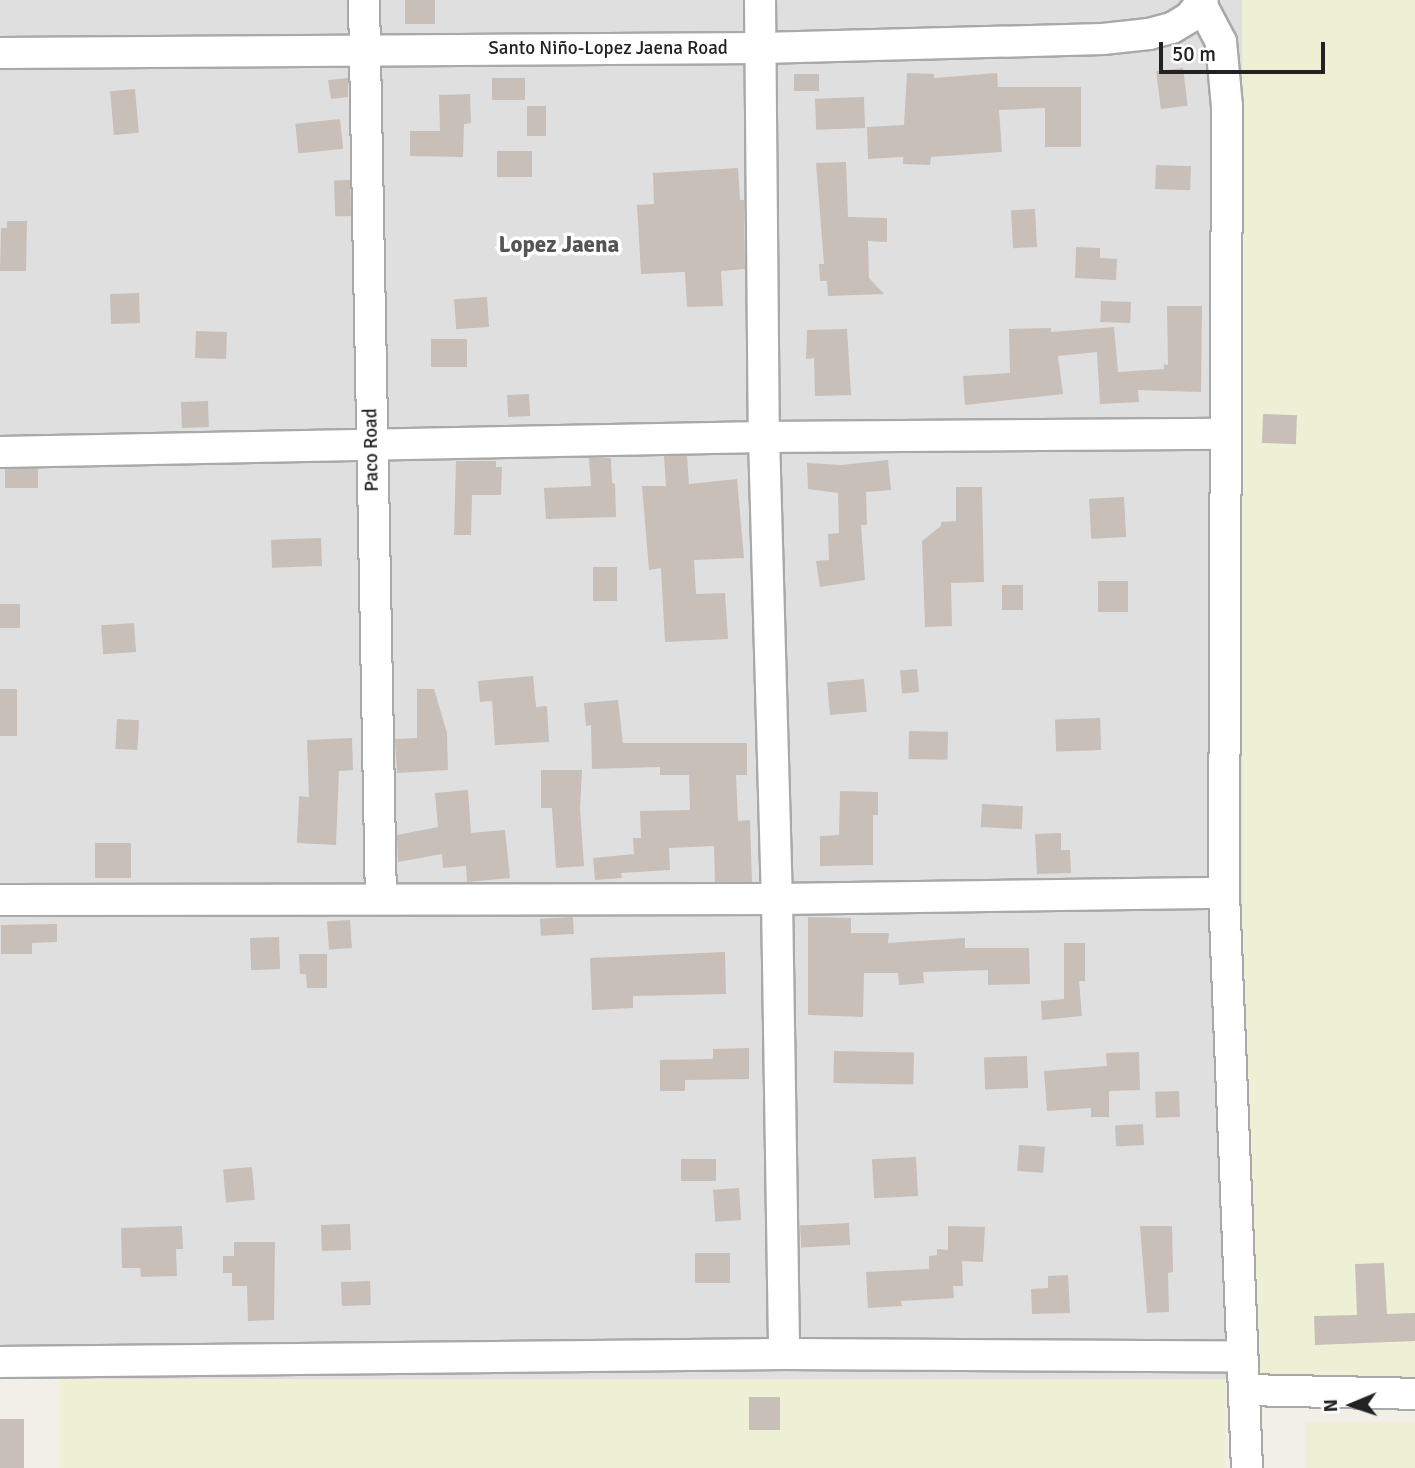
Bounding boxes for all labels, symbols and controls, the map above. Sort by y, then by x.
scale bar [1163,28,1329,72]
street label: Santo Niño-Lopez Jaena Road [488,38,728,60]
text: 50 m [1172,41,1216,67]
district label: Lopez Jaena [499,231,619,259]
street label: Paco Road [360,408,384,492]
north arrow [1317,1370,1387,1440]
text: N [1319,1399,1343,1413]

